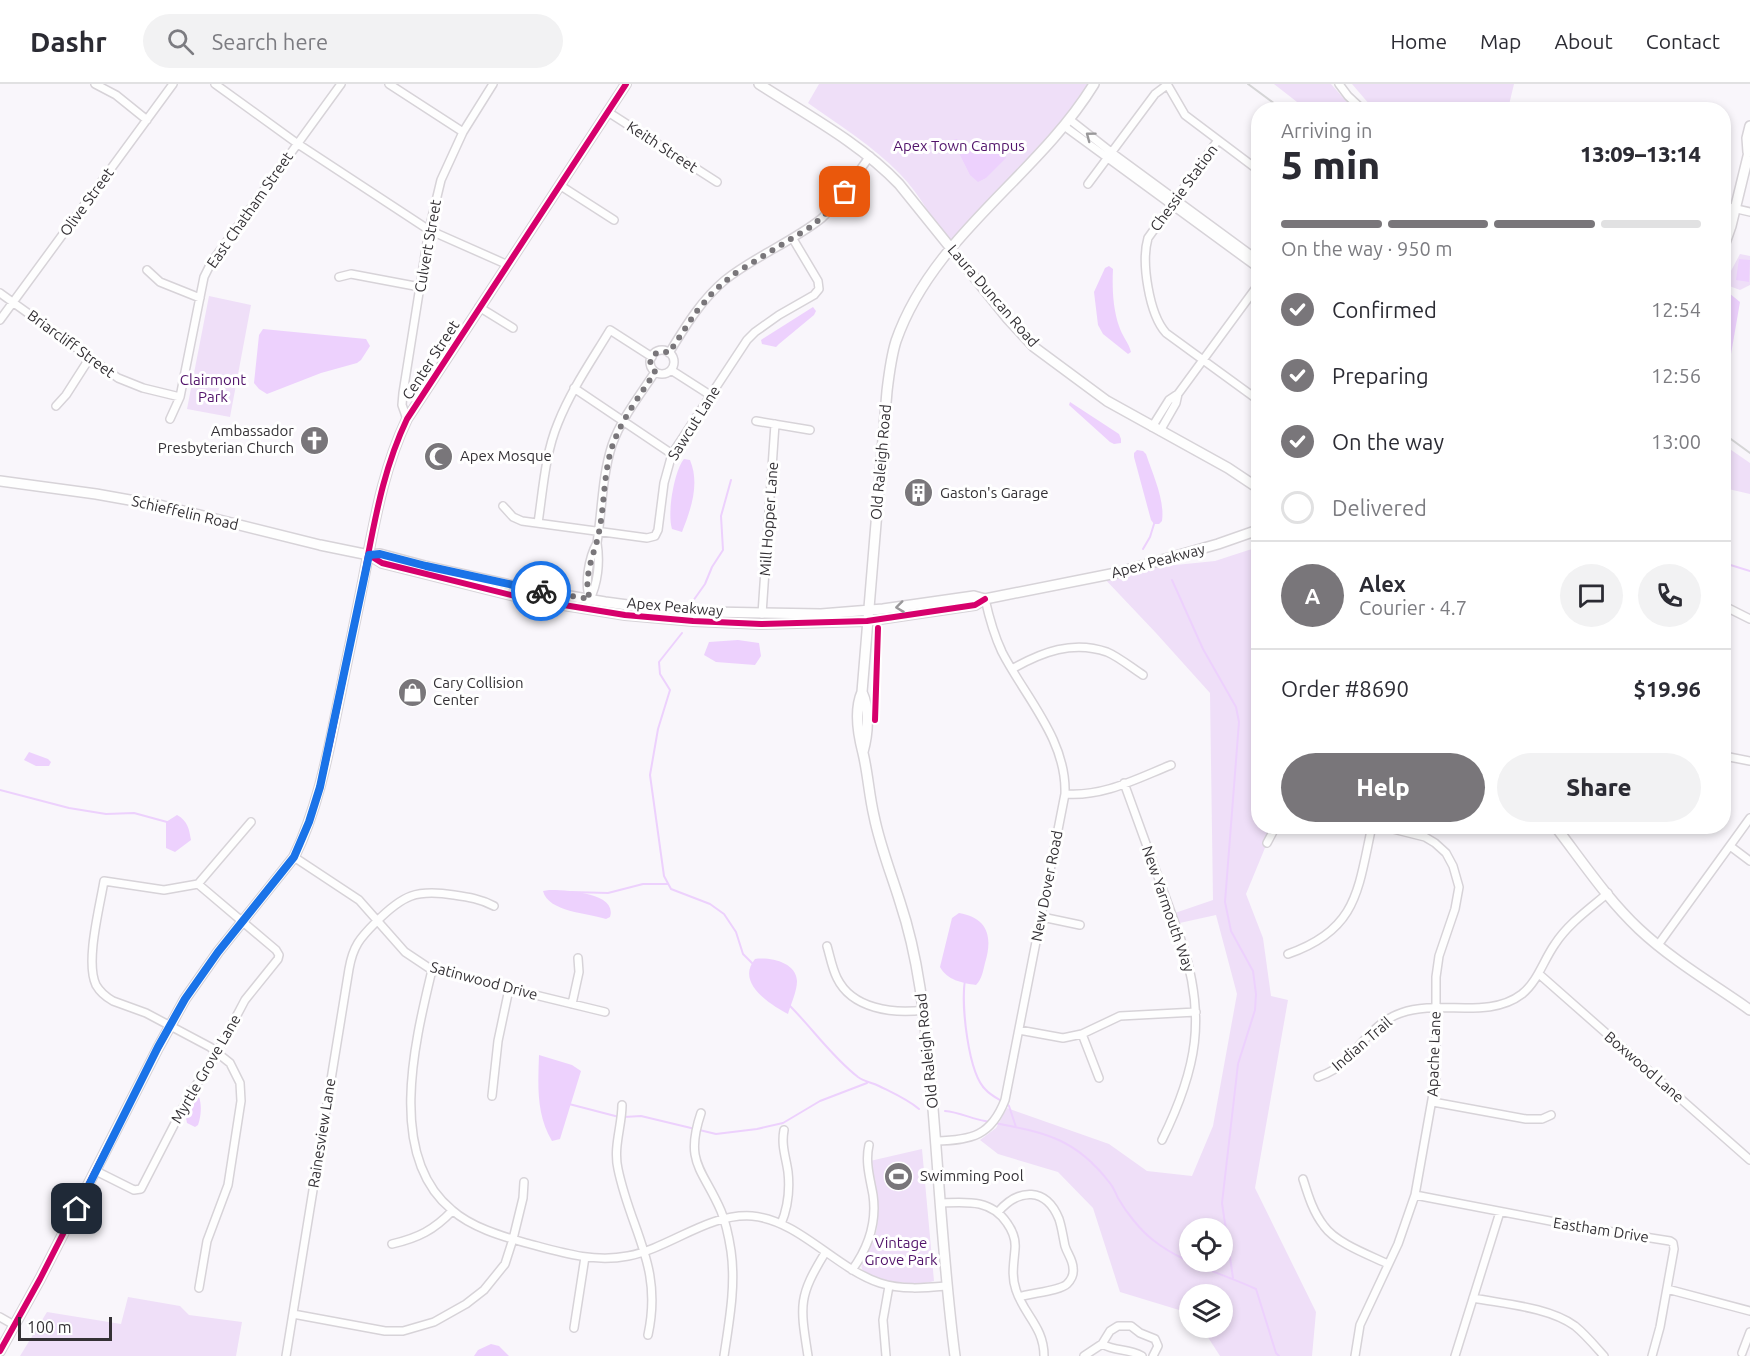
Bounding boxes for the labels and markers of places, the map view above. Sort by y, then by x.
pin [819,166,870,217]
place label: Ambassador Presbyterian Church [158,422,294,456]
church icon: Ambassador Presbyterian Church [299,424,331,456]
mosque icon: Apex Mosque [423,440,455,472]
place label: Apex Mosque [460,447,552,464]
building icon: Gaston's Garage [903,477,935,509]
place label: Gaston's Garage [940,484,1049,501]
place label: Cary Collision Center [433,674,524,708]
shop icon: Cary Collision Center [396,676,428,708]
sports icon: Swimming Pool [883,1160,915,1192]
place label: Swimming Pool [920,1167,1024,1184]
pin [51,1183,102,1234]

